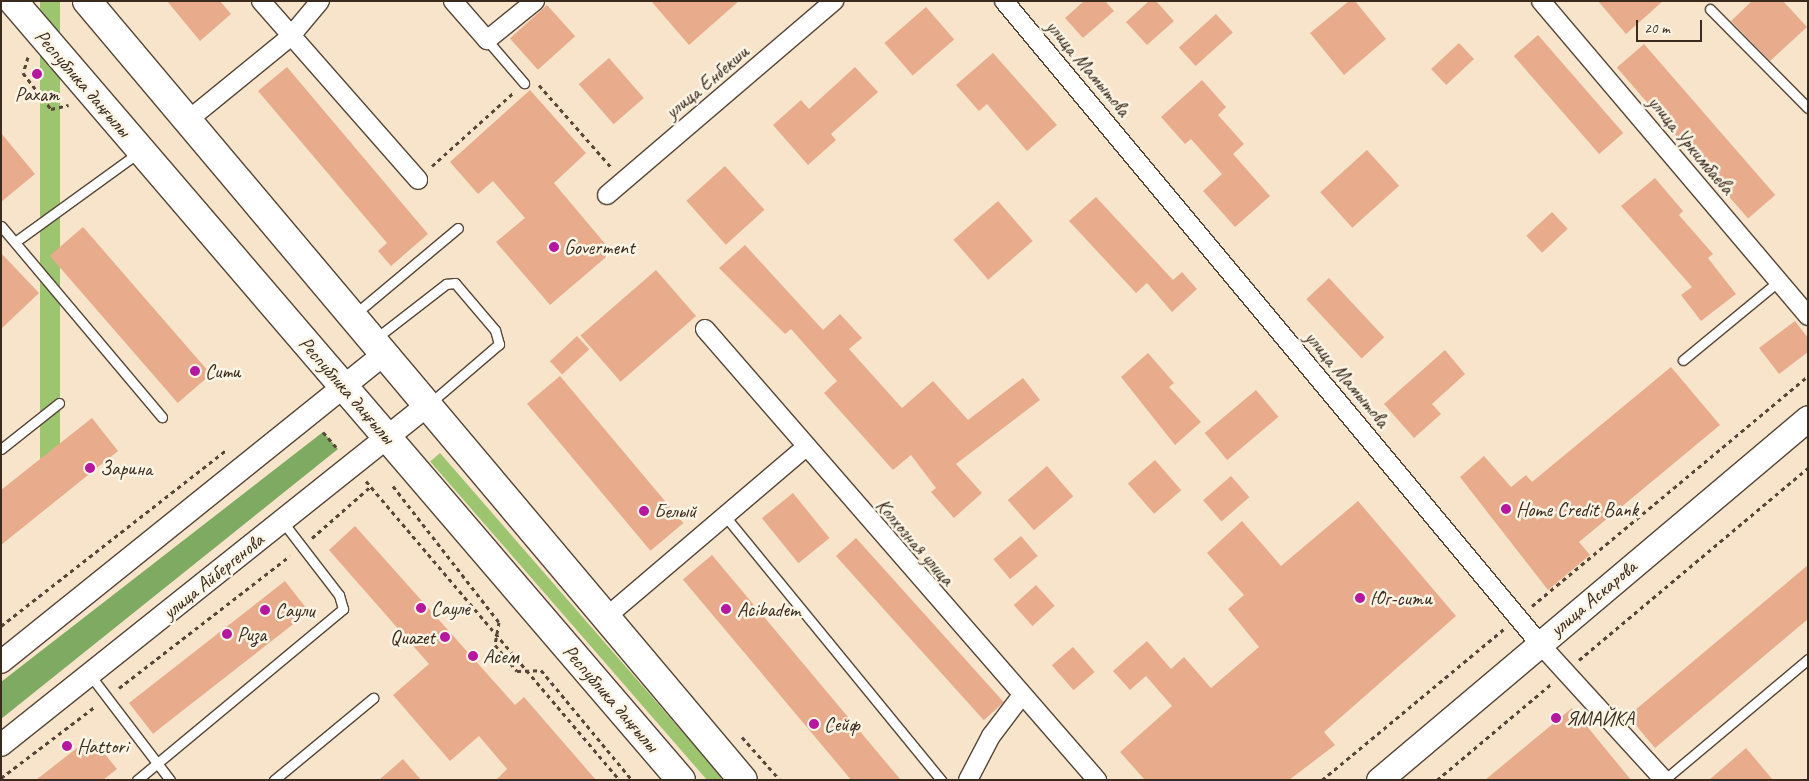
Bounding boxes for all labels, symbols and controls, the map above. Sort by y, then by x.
scale bar [1639,10,1705,42]
street label: улица Мамытова [1041,15,1135,121]
text: 20 m [1644,19,1670,38]
street label: Республика даңғылы [29,24,137,142]
street label: улица Енбекши [660,40,754,124]
marker: Рахат [31,68,43,80]
place label: Рахат [15,82,59,106]
street label: улица Уркимбаева [1643,91,1739,199]
place label: Goverment [564,235,635,259]
marker: Goverment [548,241,560,253]
street label: улица Мамытова [1300,326,1394,432]
street label: Республика даңғылы [293,331,401,449]
place label: Сити [205,359,240,383]
marker: Сити [189,365,201,377]
place label: Зарина [100,456,152,480]
marker: Зарина [84,462,96,474]
street label: Колхозная улица [870,493,960,591]
place label: Home Credit Bank [1516,497,1638,521]
place label: Белый [654,499,696,523]
marker: Home Credit Bank [1500,503,1512,515]
marker: Белый [638,505,650,517]
street label: улица Айбергенова [158,528,268,624]
street label: улица Аскарова [1545,555,1641,641]
place label: Юг-сити [1370,586,1432,610]
marker: Юг-сити [1354,592,1366,604]
place label: Сауле [431,596,470,620]
place label: Acibadem [737,597,800,621]
place label: Саули [275,598,314,622]
marker: Сауле [415,602,427,614]
marker: Acibadem [719,602,733,616]
marker: Саули [259,604,271,616]
place label: Риза [237,622,266,646]
place label: Quazet [390,625,435,649]
marker: Риза [221,628,233,640]
marker: Quazet [439,631,451,643]
street label: Республика даңғылы [557,639,665,757]
place label: Асем [483,644,518,668]
marker: Асем [467,650,479,662]
place label: ЯМАЙКА [1566,706,1634,730]
place label: Сейф [824,712,859,736]
marker: ЯМАЙКА [1550,712,1562,724]
marker: Сейф [808,718,820,730]
place label: Hattori [77,734,128,758]
marker: Hattori [61,740,73,752]

